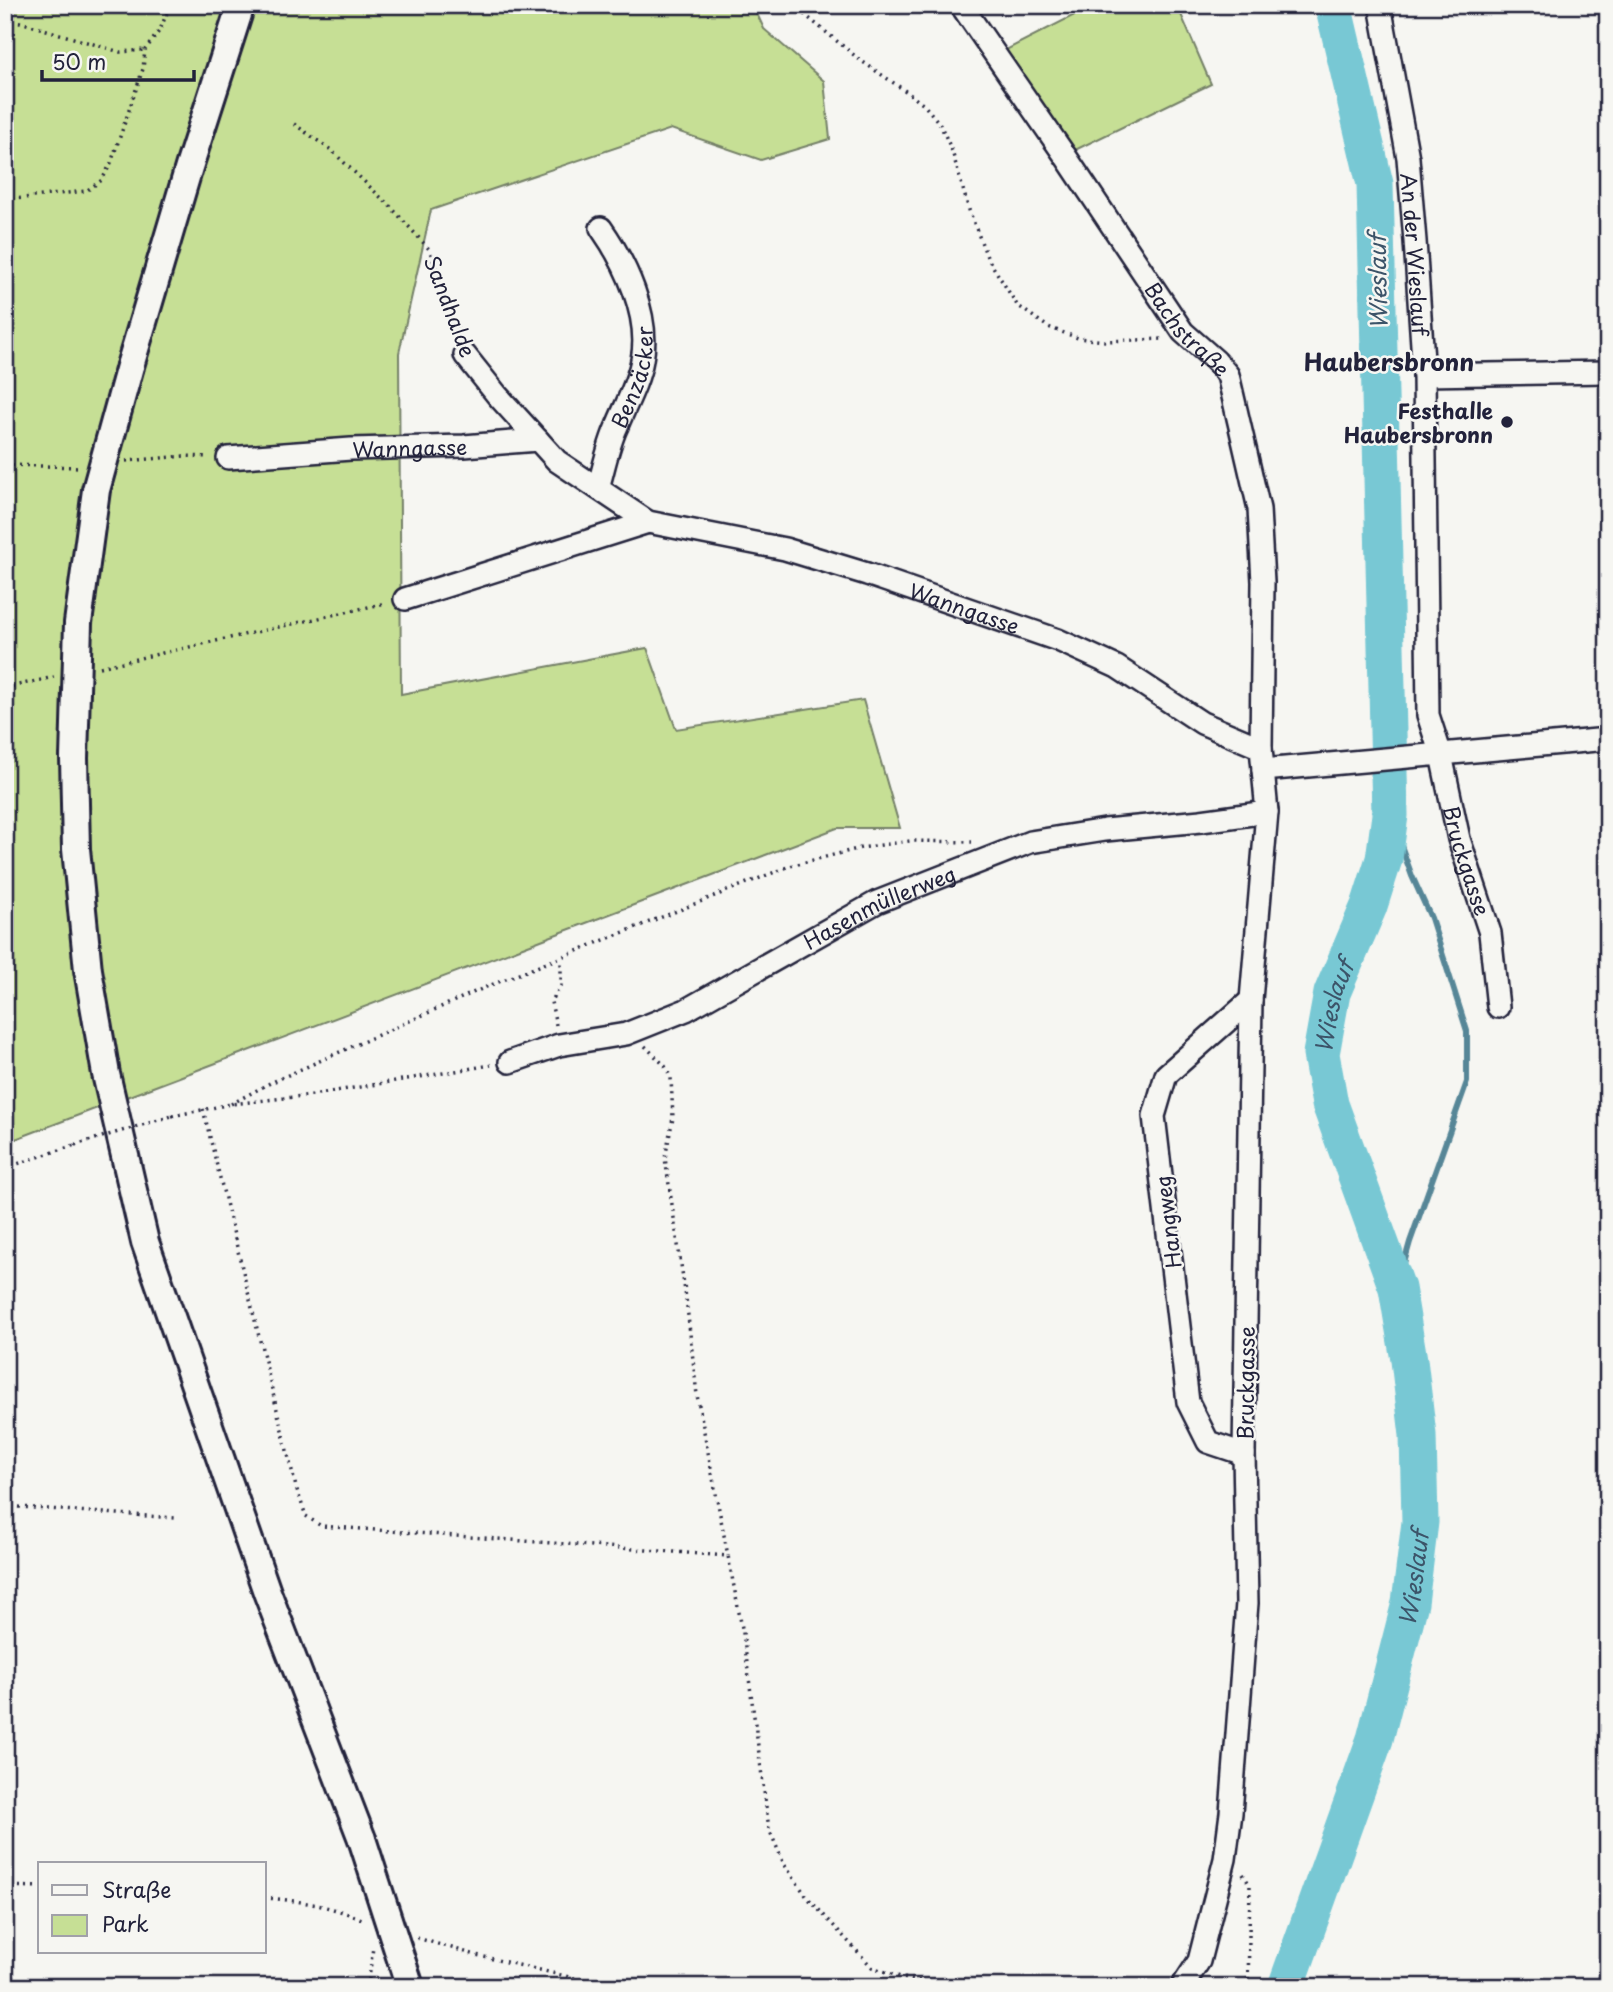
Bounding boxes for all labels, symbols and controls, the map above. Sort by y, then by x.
scale bar [42,38,194,82]
text: 50 m [52,45,106,77]
street label: An der Wieslauf [1393,172,1437,338]
water label: Wieslauf [1359,228,1395,330]
street label: Sandhalde [417,251,485,361]
street label: Bachstraße [1138,275,1238,383]
street label: Benzäcker [602,325,660,433]
district label: Haubersbronn [1304,343,1474,379]
place label: Festhalle Haubersbronn [1344,394,1493,450]
marker: Festhalle Haubersbronn [1499,414,1515,430]
street label: Wanngasse [352,430,468,465]
street label: Wanngasse [905,574,1024,642]
street label: Bruckgasse [1436,802,1499,920]
street label: Hasenmüllerweg [797,857,960,957]
water label: Wieslauf [1304,949,1364,1056]
street label: Hangweg [1145,1174,1189,1270]
street label: Bruckgasse [1228,1326,1262,1440]
water label: Wieslauf [1387,1523,1437,1629]
legend [38,1862,266,1954]
text: Straße [102,1873,171,1905]
text: Park [102,1907,149,1939]

